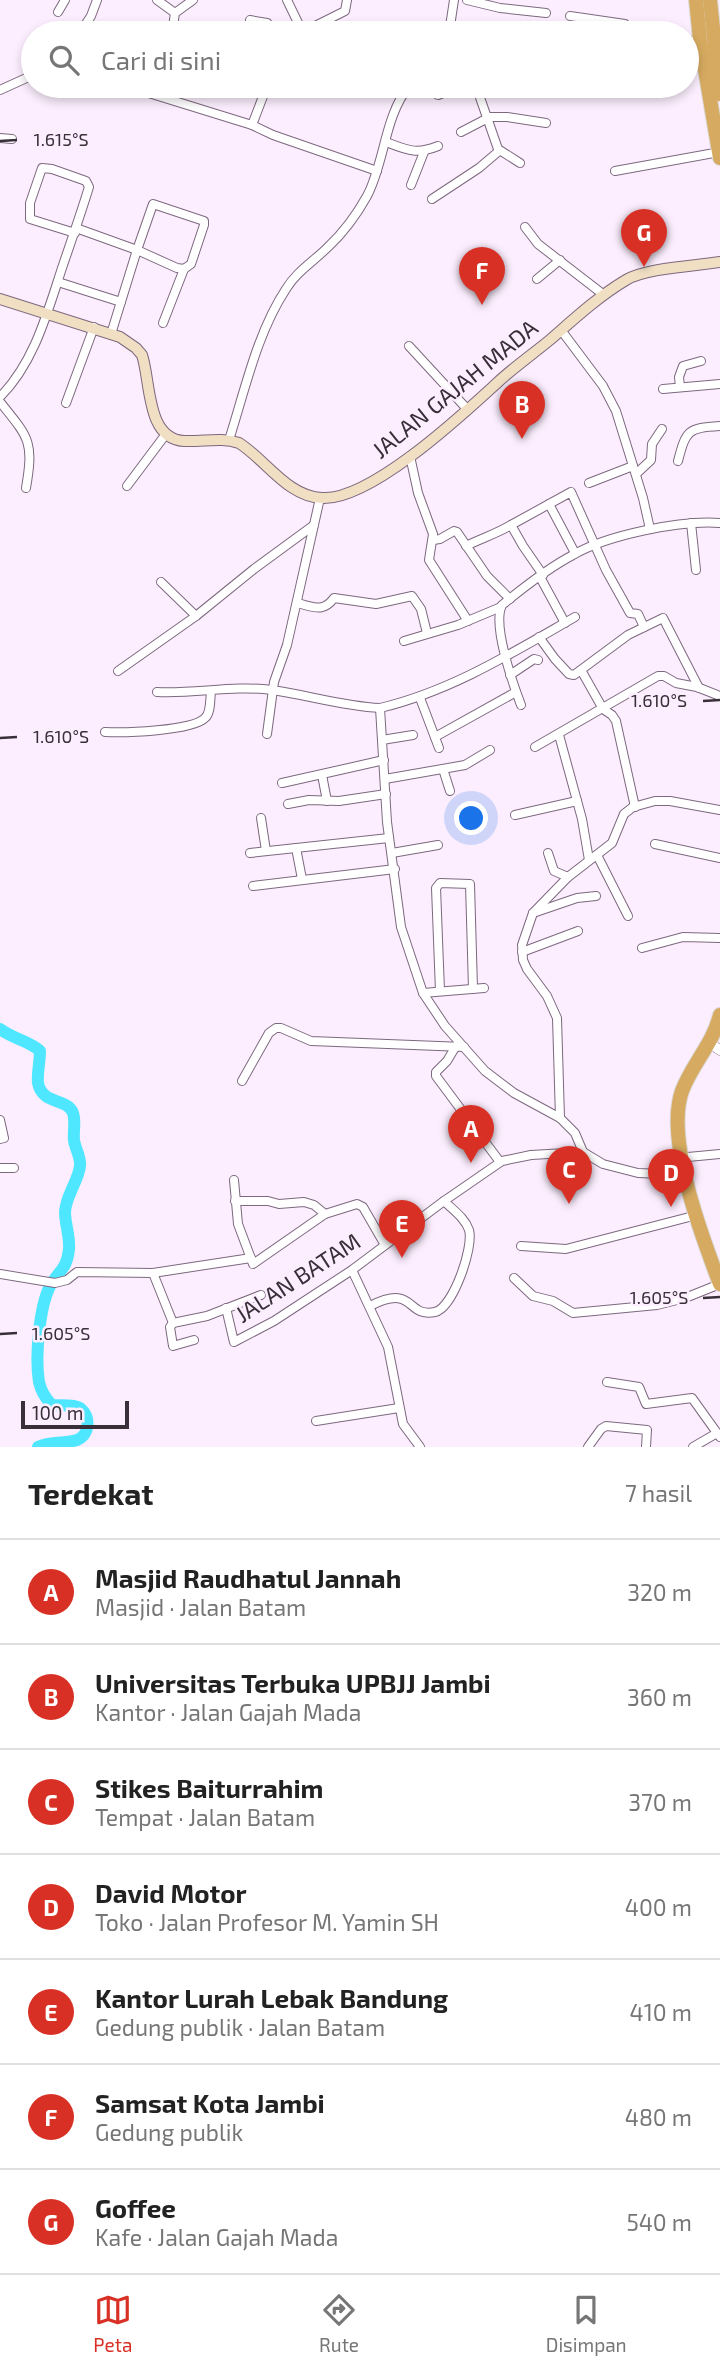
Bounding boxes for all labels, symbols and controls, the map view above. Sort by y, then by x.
search box [21,21,699,98]
icon: search [45,41,83,79]
text: Cari di sini [101,44,221,75]
text: 1.615°S [33,128,89,150]
pin: G [621,209,667,267]
pin: F [459,247,505,305]
street label: JALAN GAJAH MADA [366,312,543,464]
pin: B [499,381,545,439]
text: 1.610°S [631,689,687,711]
text: 1.610°S [33,725,89,747]
your location [454,801,488,835]
pin: A [448,1105,494,1163]
pin: C [546,1146,592,1204]
pin: D [648,1149,694,1207]
pin: E [379,1200,425,1258]
street label: JALAN BATAM [230,1226,365,1328]
text: 1.605°S [630,1286,688,1308]
text: 1.605°S [32,1322,90,1344]
scale bar [21,1398,130,1430]
text: 100 m [32,1401,83,1424]
text: Terdekat [28,1475,154,1511]
text: 7 hasil [625,1479,692,1507]
text: Masjid Raudhatul Jannah [95,1562,401,1593]
text: A [43,1578,59,1606]
text: 320 m [627,1578,692,1606]
text: Masjid · Jalan Batam [95,1593,306,1621]
text: Universitas Terbuka UPBJJ Jambi [95,1667,491,1698]
text: B [44,1683,58,1711]
text: 360 m [627,1683,692,1711]
text: Kantor · Jalan Gajah Mada [95,1698,361,1726]
text: Stikes Baiturrahim [95,1772,324,1803]
text: C [44,1788,58,1816]
text: 370 m [628,1788,692,1816]
text: Tempat · Jalan Batam [95,1803,315,1831]
text: David Motor [95,1877,247,1908]
text: D [43,1893,59,1921]
text: 400 m [625,1893,692,1921]
text: Toko · Jalan Profesor M. Yamin SH [95,1908,439,1936]
text: Kantor Lurah Lebak Bandung [95,1982,448,2013]
text: E [44,1998,58,2026]
text: 410 m [630,1998,692,2026]
text: Gedung publik · Jalan Batam [95,2013,385,2041]
text: Samsat Kota Jambi [95,2087,325,2118]
text: F [45,2103,57,2131]
text: 480 m [625,2103,692,2131]
text: Gedung publik [95,2118,243,2146]
text: Goffee [95,2192,176,2223]
text: G [44,2208,58,2236]
text: 540 m [626,2208,692,2236]
text: Kafe · Jalan Gajah Mada [95,2223,338,2251]
tab: Peta [93,2291,132,2356]
tab: Rute [319,2291,359,2356]
tab: Disimpan [546,2291,627,2356]

